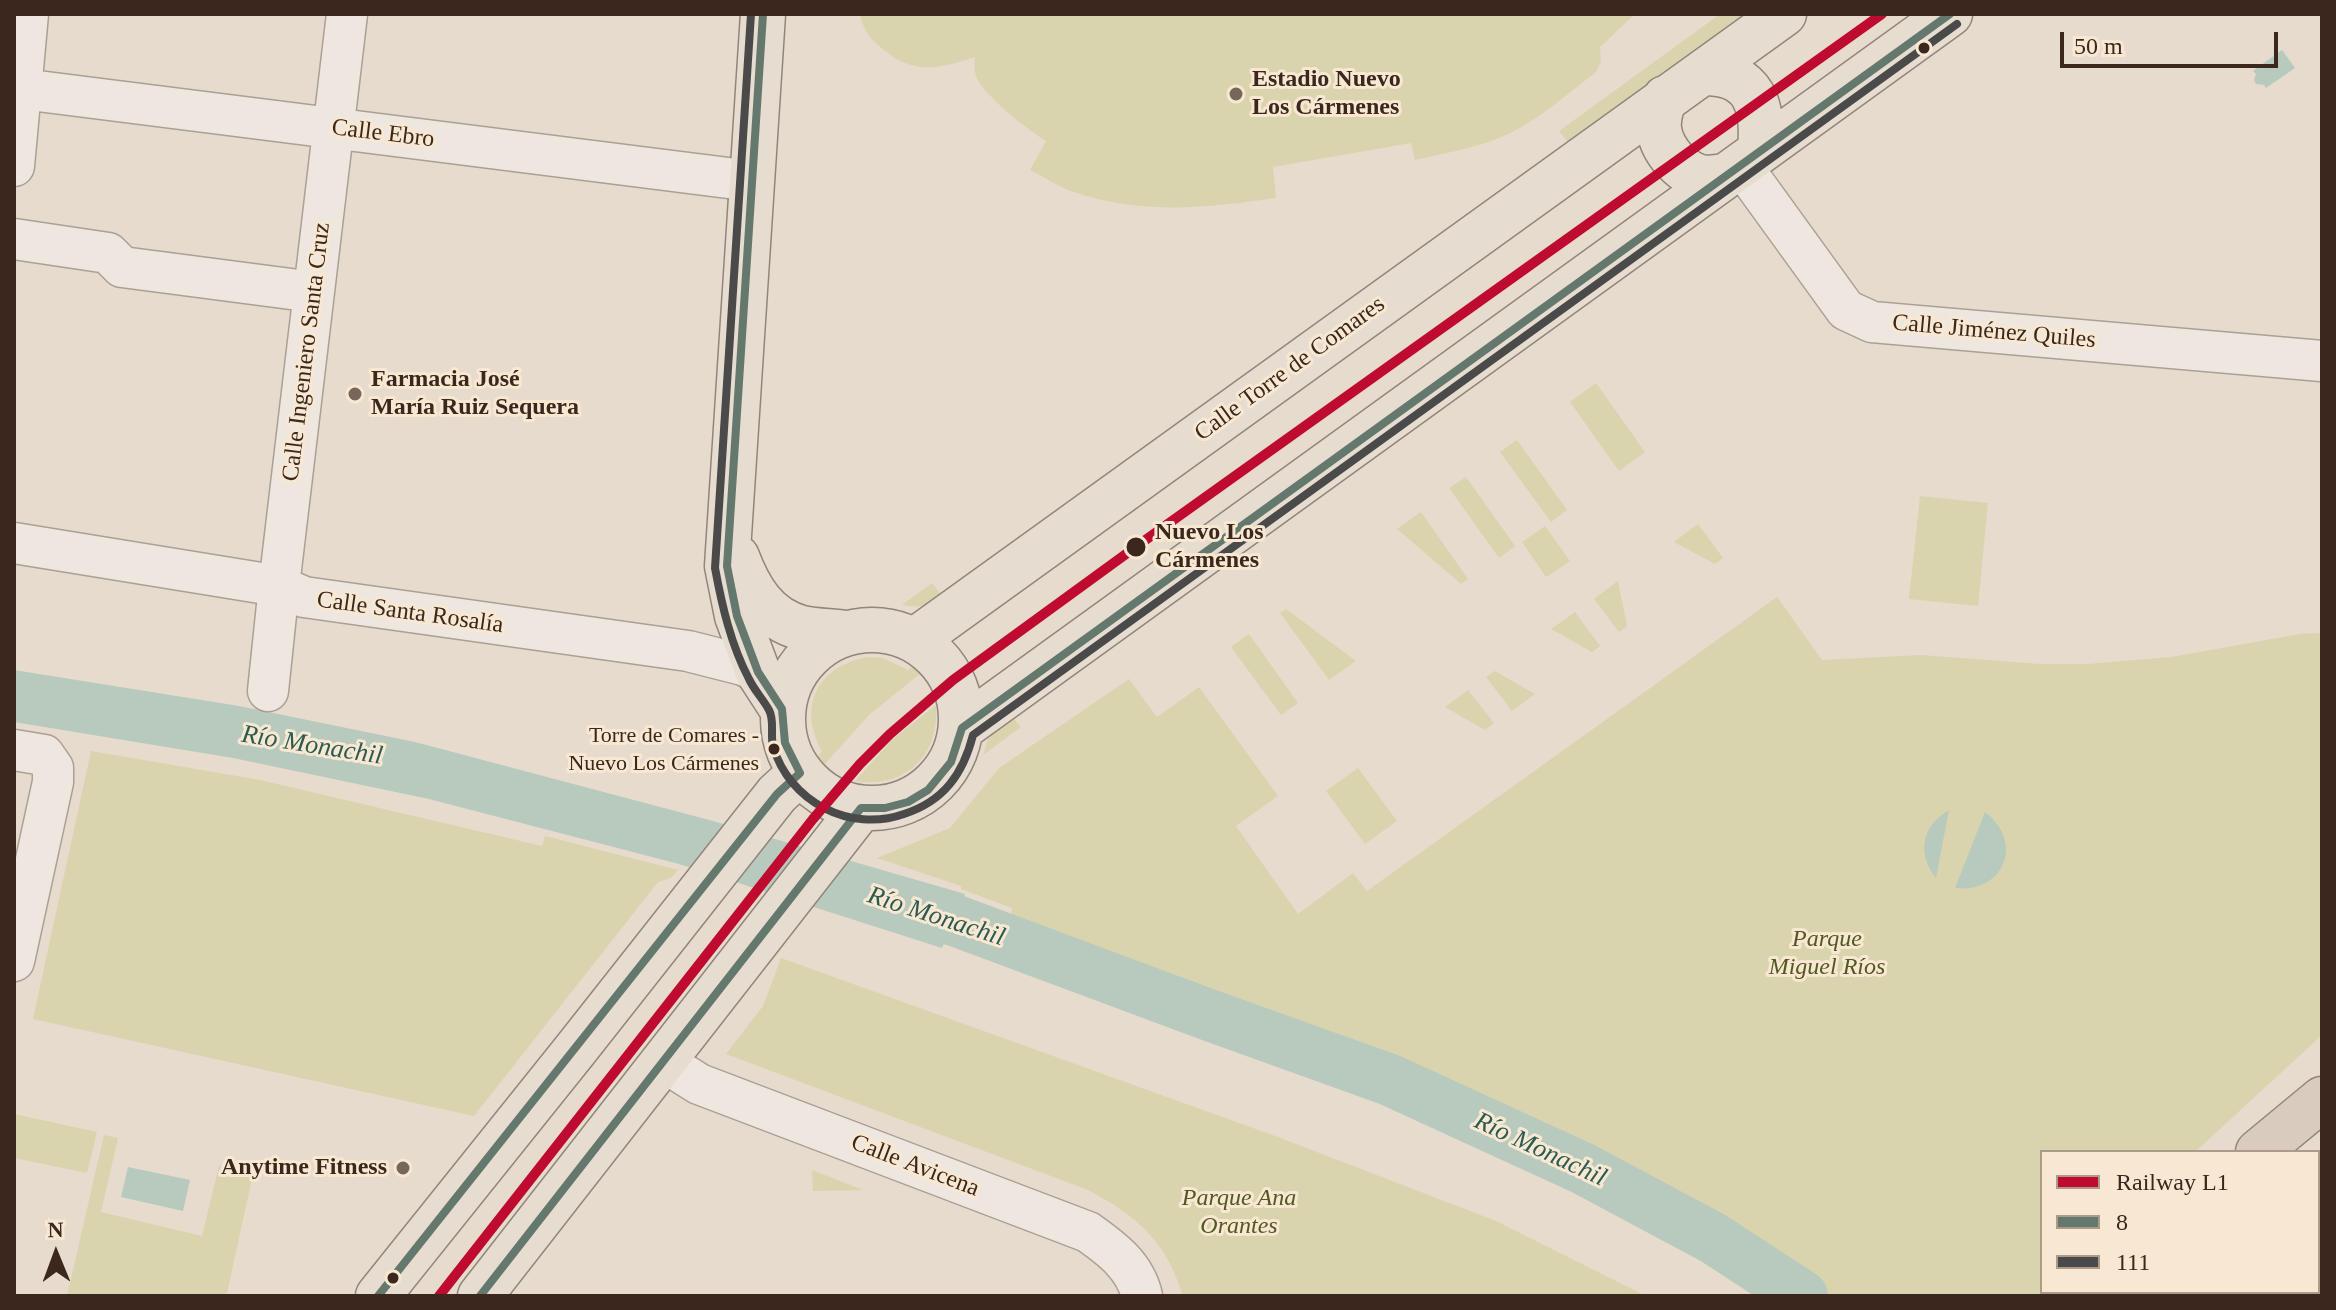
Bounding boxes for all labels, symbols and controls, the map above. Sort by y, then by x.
scale bar [2064,16,2282,66]
text: 50 m [2074,33,2123,59]
unlabelled marker [1916,40,1932,56]
place label: Estadio Nuevo Los Cármenes [1252,66,1401,122]
marker: Estadio Nuevo Los Cármenes [1227,85,1245,103]
street label: Calle Ebro [330,113,436,155]
street label: Calle Ingeniero Santa Cruz [277,221,337,483]
street label: Calle Torre de Comares [1189,290,1391,448]
street label: Calle Jiménez Quiles [1891,309,2097,355]
place label: Farmacia José María Ruiz Sequera [371,366,579,422]
marker: Farmacia José María Ruiz Sequera [346,385,364,403]
place label: Nuevo Los Cármenes [1155,519,1264,575]
marker: Nuevo Los Cármenes [1124,535,1148,559]
street label: Calle Santa Rosalía [315,586,505,640]
water label: Río Monachil [239,719,385,773]
place label: Torre de Comares - Nuevo Los Cármenes [568,723,759,774]
marker: Torre de Comares - Nuevo Los Cármenes [766,741,782,757]
water label: Río Monachil [864,880,1008,954]
park label: Parque Miguel Ríos [1769,926,1885,982]
water label: Río Monachil [1469,1106,1611,1194]
street label: Calle Avicena [847,1128,983,1204]
legend [2040,1150,2320,1294]
place label: Anytime Fitness [221,1154,387,1182]
marker: Anytime Fitness [394,1159,412,1177]
text: Railway L1 [2116,1169,2229,1195]
park label: Parque Ana Orantes [1182,1185,1296,1241]
text: 8 [2116,1209,2128,1235]
north arrow [16,1214,96,1294]
text: N [47,1217,64,1242]
text: 111 [2116,1249,2150,1275]
unlabelled marker [385,1270,401,1286]

